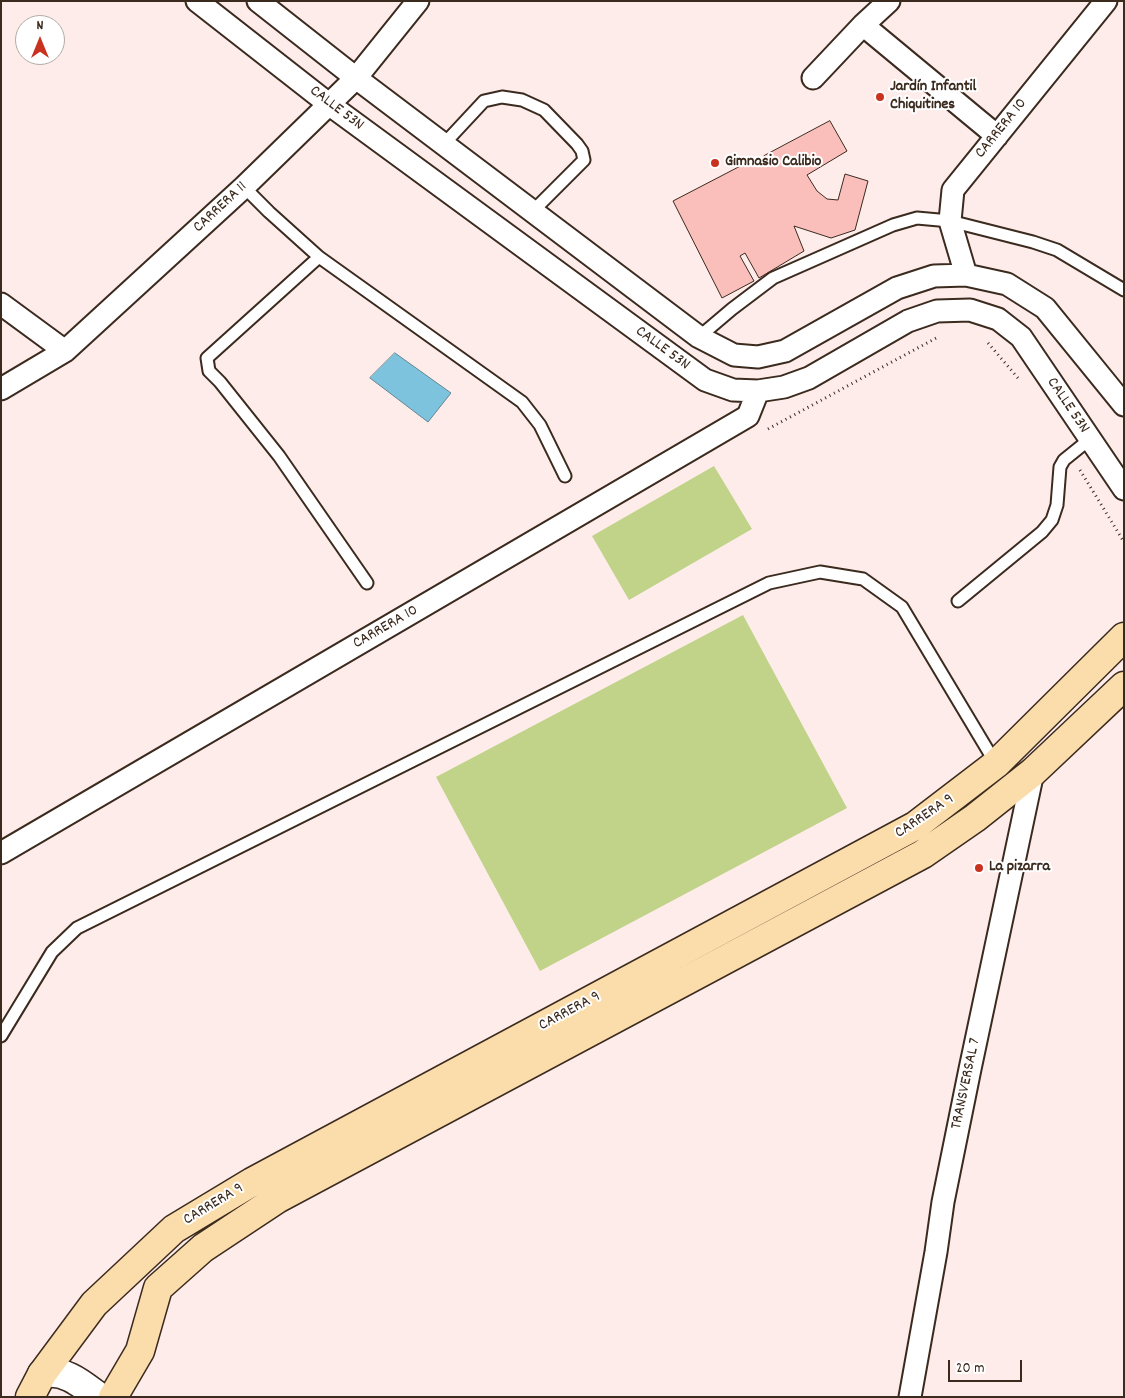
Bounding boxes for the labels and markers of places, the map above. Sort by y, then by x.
place label: Jardín Infantil Chiquitines [890,78,976,116]
marker: Jardín Infantil Chiquitines [874,91,886,103]
place label: Gimnasio Calibio [725,153,821,173]
marker: Gimnasio Calibio [709,157,721,169]
place label: La pizarra [989,858,1050,878]
marker: La pizarra [973,862,985,874]

